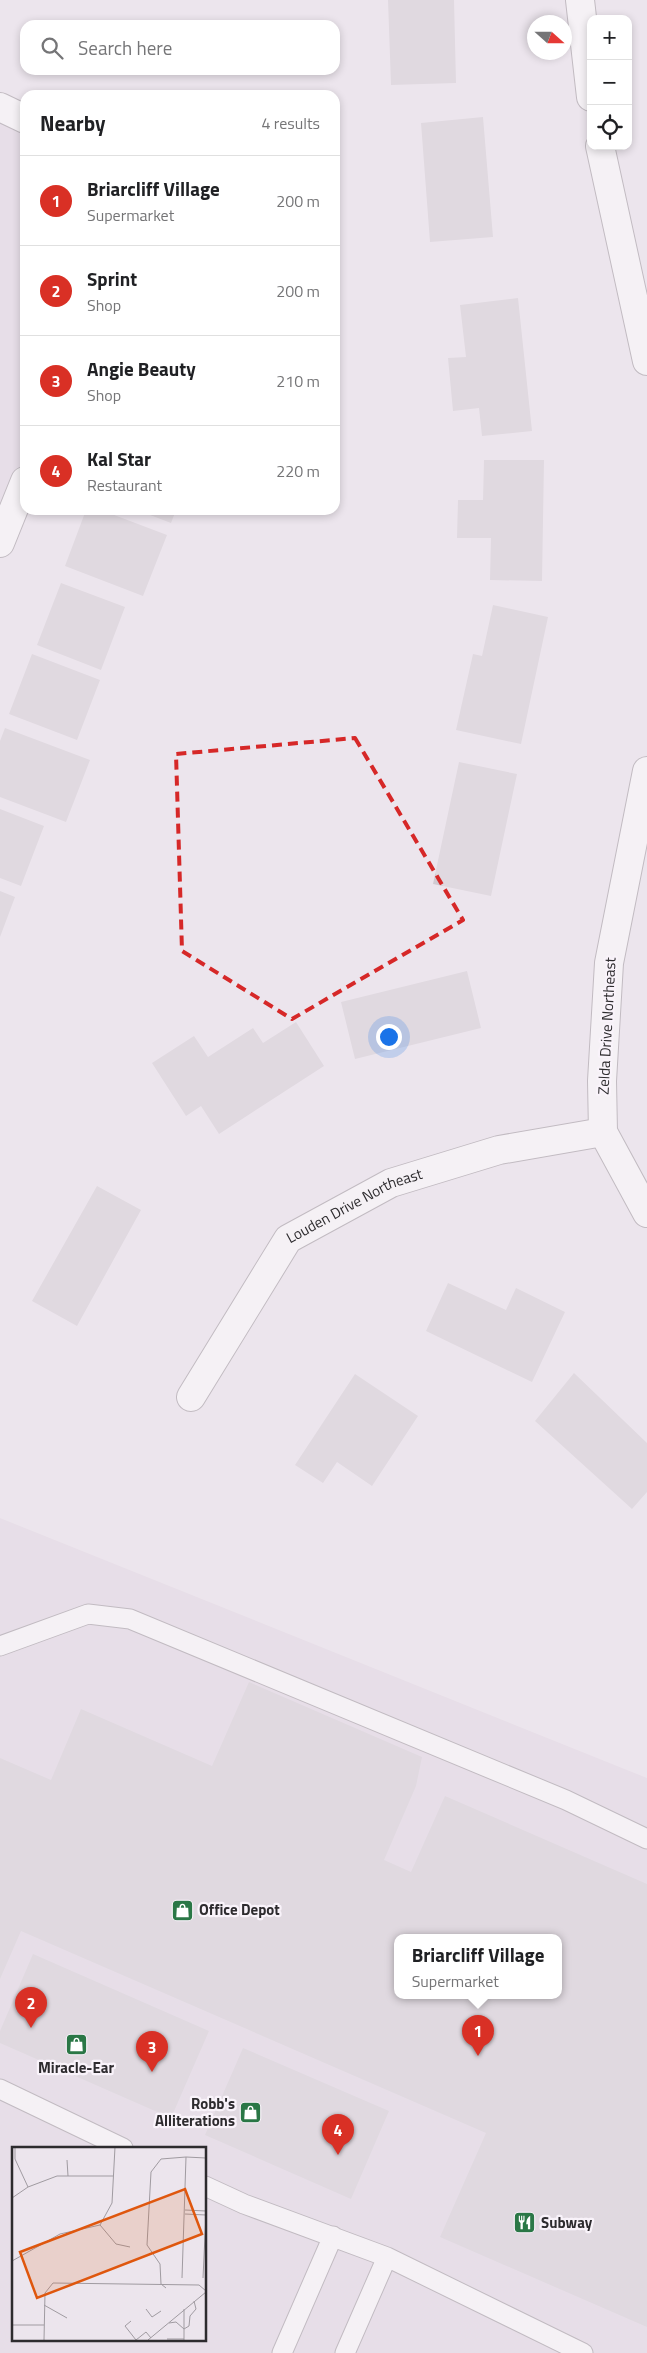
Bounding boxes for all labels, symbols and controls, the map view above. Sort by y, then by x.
north arrow [527,15,572,60]
map controls [587,15,632,150]
button: + [587,15,632,60]
search box [20,20,340,75]
text: Search here [78,33,172,62]
icon: search [38,34,66,62]
button: − [587,60,632,105]
button: locate [587,105,632,150]
text: Nearby [40,107,105,139]
text: 4 results [261,111,320,135]
text: Briarcliff Village [87,174,220,203]
text: 1 [52,189,60,213]
text: 200 m [276,189,320,213]
text: Supermarket [87,203,174,227]
text: Sprint [87,264,137,293]
text: 2 [52,279,60,303]
text: 200 m [276,279,320,303]
text: Shop [87,293,121,317]
text: Angie Beauty [87,354,196,383]
text: 3 [52,369,60,393]
text: 210 m [276,369,320,393]
text: Shop [87,383,121,407]
text: Kal Star [87,444,151,473]
text: 4 [52,459,60,483]
text: 220 m [276,459,320,483]
text: Restaurant [87,473,162,497]
street label: Zelda Drive Northeast [591,956,622,1095]
your location [376,1024,402,1050]
street label: Louden Drive Northeast [282,1162,426,1249]
shop icon: Office Depot [171,1898,195,1922]
place label: Office Depot [199,1898,280,1921]
popup [394,1934,562,1999]
text: Briarcliff Village [412,1940,544,1969]
text: Supermarket [412,1969,499,1993]
pin: 2 [15,1987,47,2028]
pin: 1 [462,2015,494,2056]
pin: 3 [136,2031,168,2072]
shop icon: Miracle-Ear [64,2033,88,2057]
place label: Miracle-Ear [38,2056,114,2079]
place label: Robb's Alliterations [155,2092,235,2132]
shop icon: Robb's Alliterations [239,2101,263,2125]
pin: 4 [322,2114,354,2155]
inset map [12,2147,206,2340]
restaurant icon: Subway [513,2211,537,2235]
place label: Subway [541,2211,593,2234]

